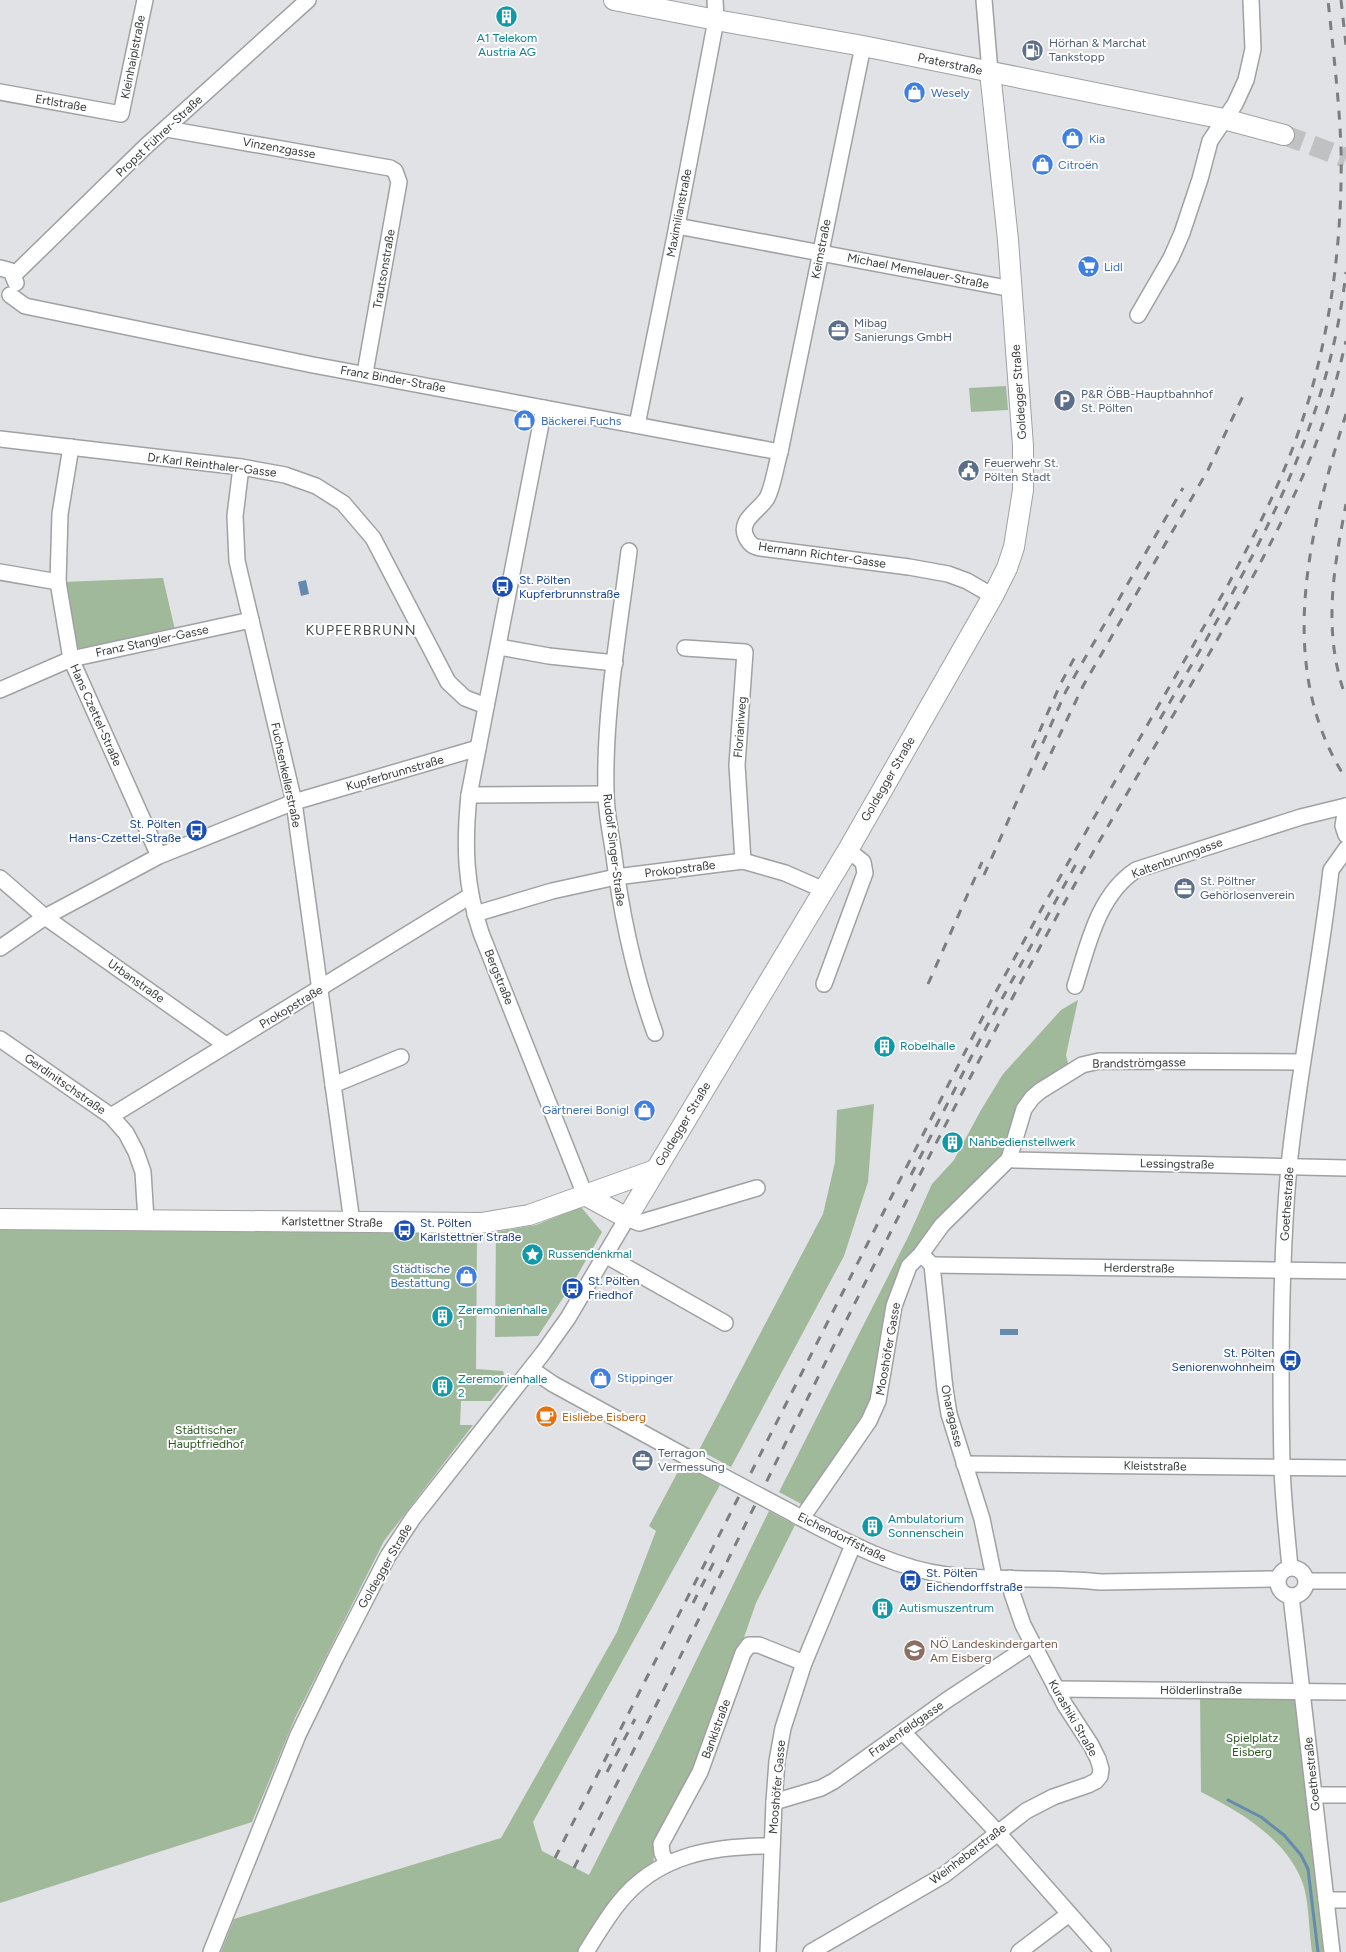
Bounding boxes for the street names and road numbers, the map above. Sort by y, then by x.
street label: Kleinhaiplstraße [118,14,148,100]
street label: Praterstraße [916,50,984,78]
street label: Ertlstraße [34,92,88,114]
street label: Propst Führer-Straße [113,92,205,180]
street label: Vinzenzgasse [241,135,317,161]
street label: Maximilianstraße [664,167,695,258]
street label: Keimstraße [808,218,834,280]
street label: Trautsonstraße [370,228,398,310]
street label: Michael Memelauer-Straße [846,250,991,292]
street label: Goldegger Straße [1009,344,1029,440]
street label: Franz Binder-Straße [339,363,447,395]
street label: Dr.Karl Reinthaler-Gasse [147,450,278,480]
street label: Hermann Richter-Gasse [757,539,887,571]
street label: Franz Stangler-Gasse [94,622,210,660]
street label: Hans Czettel-Straße [67,662,125,769]
street label: Florianiweg [731,696,749,758]
street label: Fuchsenkellerstraße [268,721,304,829]
street label: Goldegger Straße [858,734,918,824]
street label: Kupferbrunnstraße [345,752,446,794]
street label: Rudolf Singer-Straße [600,793,628,907]
street label: Kaltenbrunngasse [1130,835,1225,881]
street label: Prokopstraße [644,858,717,880]
street label: Bergstraße [482,947,517,1007]
street label: Urbanstraße [105,956,167,1006]
street label: Prokopstraße [257,982,326,1031]
street label: Gerdinitschstraße [22,1051,109,1118]
street label: Brandströmgasse [1092,1055,1186,1071]
street label: Goldegger Straße [652,1079,714,1168]
street label: Lessingstraße [1140,1156,1215,1172]
street label: Goethestraße [1277,1166,1297,1241]
street label: Karlstettner Straße [281,1214,383,1230]
street label: Herderstraße [1103,1260,1175,1276]
street label: Mooshöfer Gasse [873,1301,903,1397]
street label: Oharagasse [938,1384,966,1449]
street label: Kleiststraße [1123,1458,1187,1474]
street label: Eichendorffstraße [795,1509,889,1565]
street label: Goldegger Straße [355,1521,415,1611]
street label: Kurashiki Straße [1045,1677,1101,1759]
street label: Hölderlinstraße [1160,1683,1242,1697]
street label: Banklstraße [699,1697,733,1761]
street label: Frauenfeldgasse [866,1698,946,1760]
street label: Goethestraße [1301,1736,1323,1812]
street label: Mooshöfer Gasse [766,1739,788,1835]
street label: Weinheberstraße [927,1821,1009,1887]

